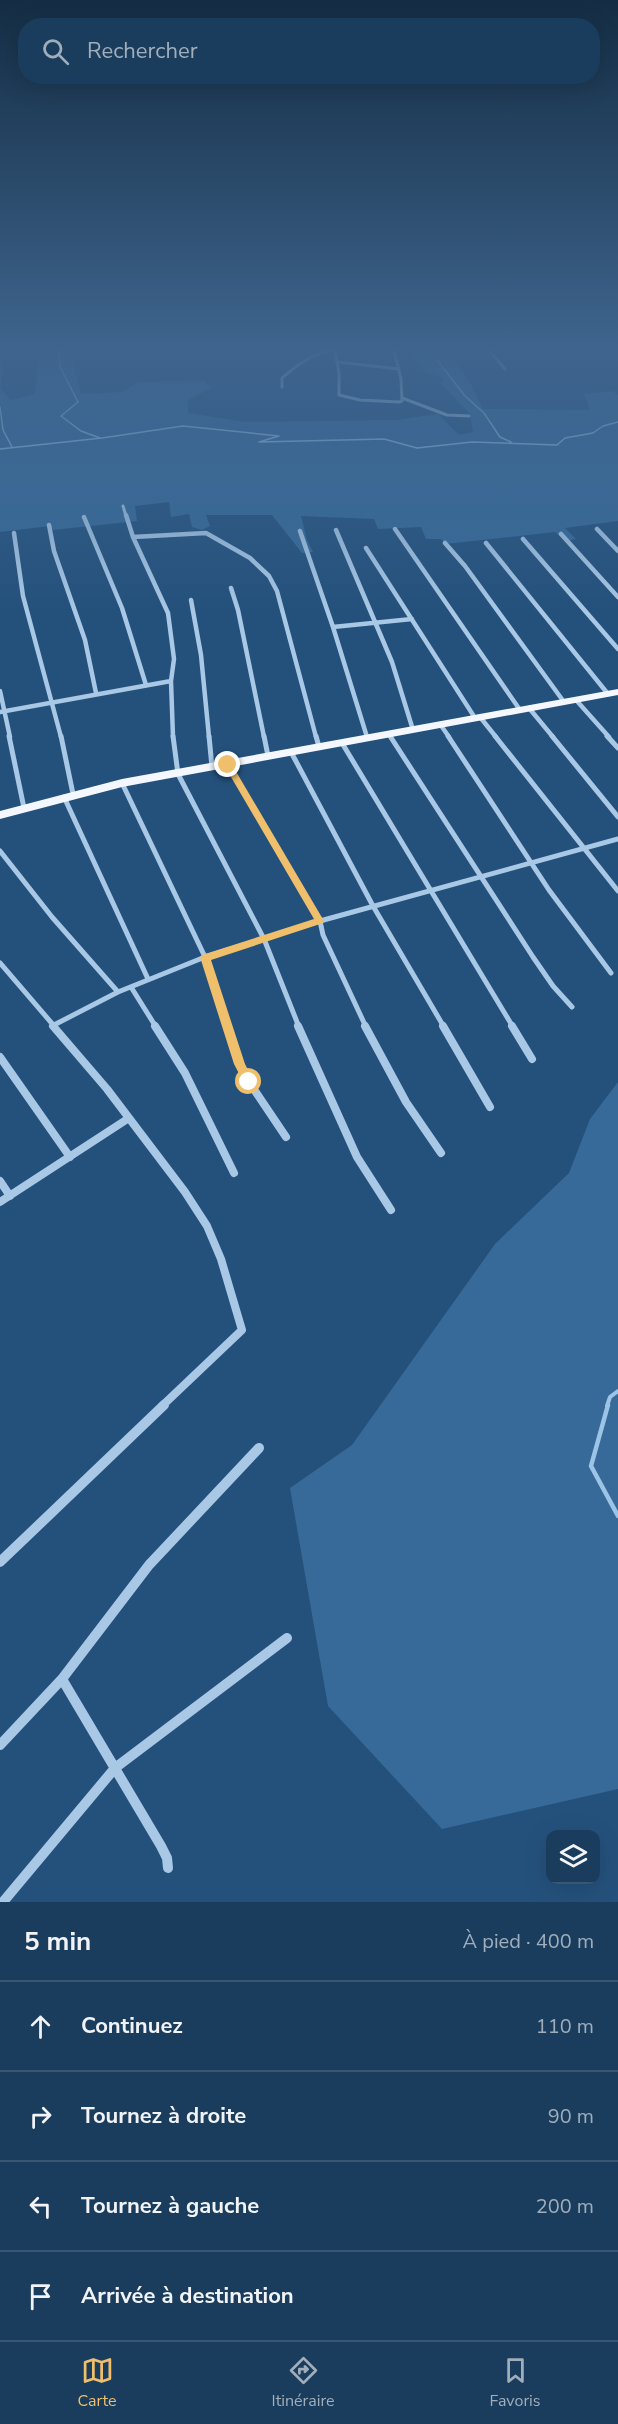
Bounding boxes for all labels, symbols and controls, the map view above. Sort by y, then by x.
search box [18,18,600,84]
icon: search [39,35,72,68]
text: Rechercher [87,36,198,66]
route end [214,751,240,777]
route start [235,1068,261,1094]
map controls [546,1830,600,1884]
button: layers [546,1830,600,1884]
text: 5 min [24,1924,91,1959]
text: À pied · 400 m [463,1928,594,1955]
icon: ahead [24,2010,57,2043]
text: Continuez [81,2011,183,2041]
text: 110 m [536,2013,594,2040]
icon: right [24,2100,57,2133]
text: Tournez à droite [81,2101,246,2131]
text: 90 m [548,2103,594,2130]
icon: left [24,2190,57,2223]
text: Tournez à gauche [81,2191,259,2221]
text: 200 m [536,2193,594,2220]
icon: arrive [24,2280,57,2313]
text: Arrivée à destination [81,2281,294,2311]
tab: Carte [77,2354,117,2412]
tab: Itinéraire [272,2354,335,2412]
tab: Favoris [490,2354,541,2412]

